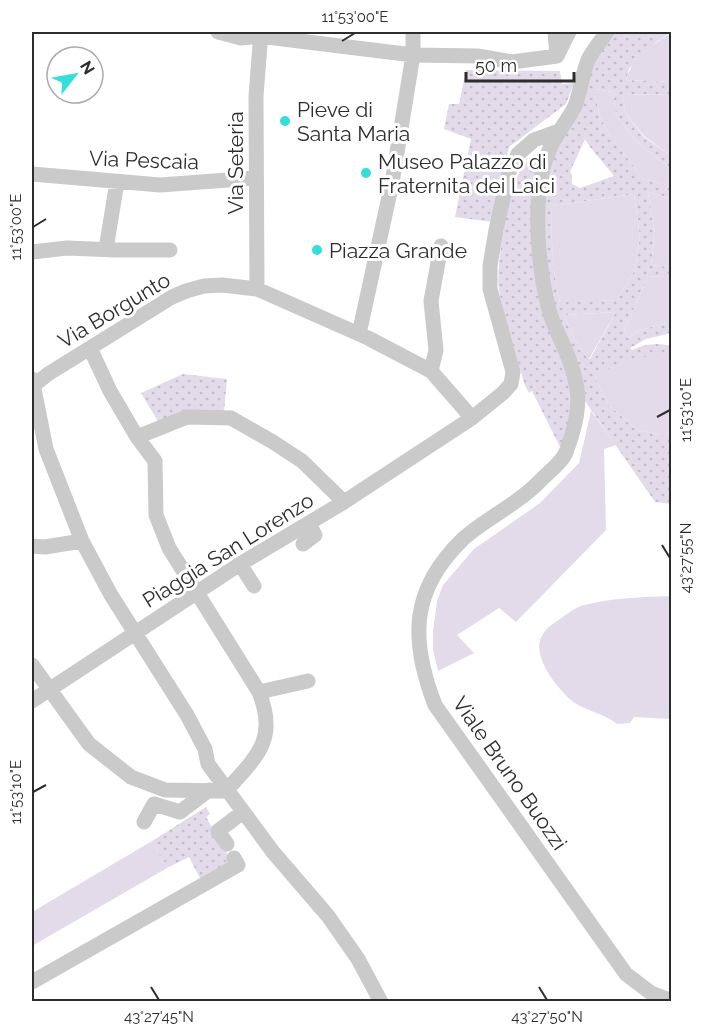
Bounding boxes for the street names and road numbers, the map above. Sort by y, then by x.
street label: Via Seteria [223,111,248,215]
street label: Via Pescaia [89,146,199,174]
street label: Via Borgunto [54,267,174,353]
street label: Piaggia San Lorenzo [138,487,318,613]
street label: Viale Bruno Buozzi [448,691,572,855]

